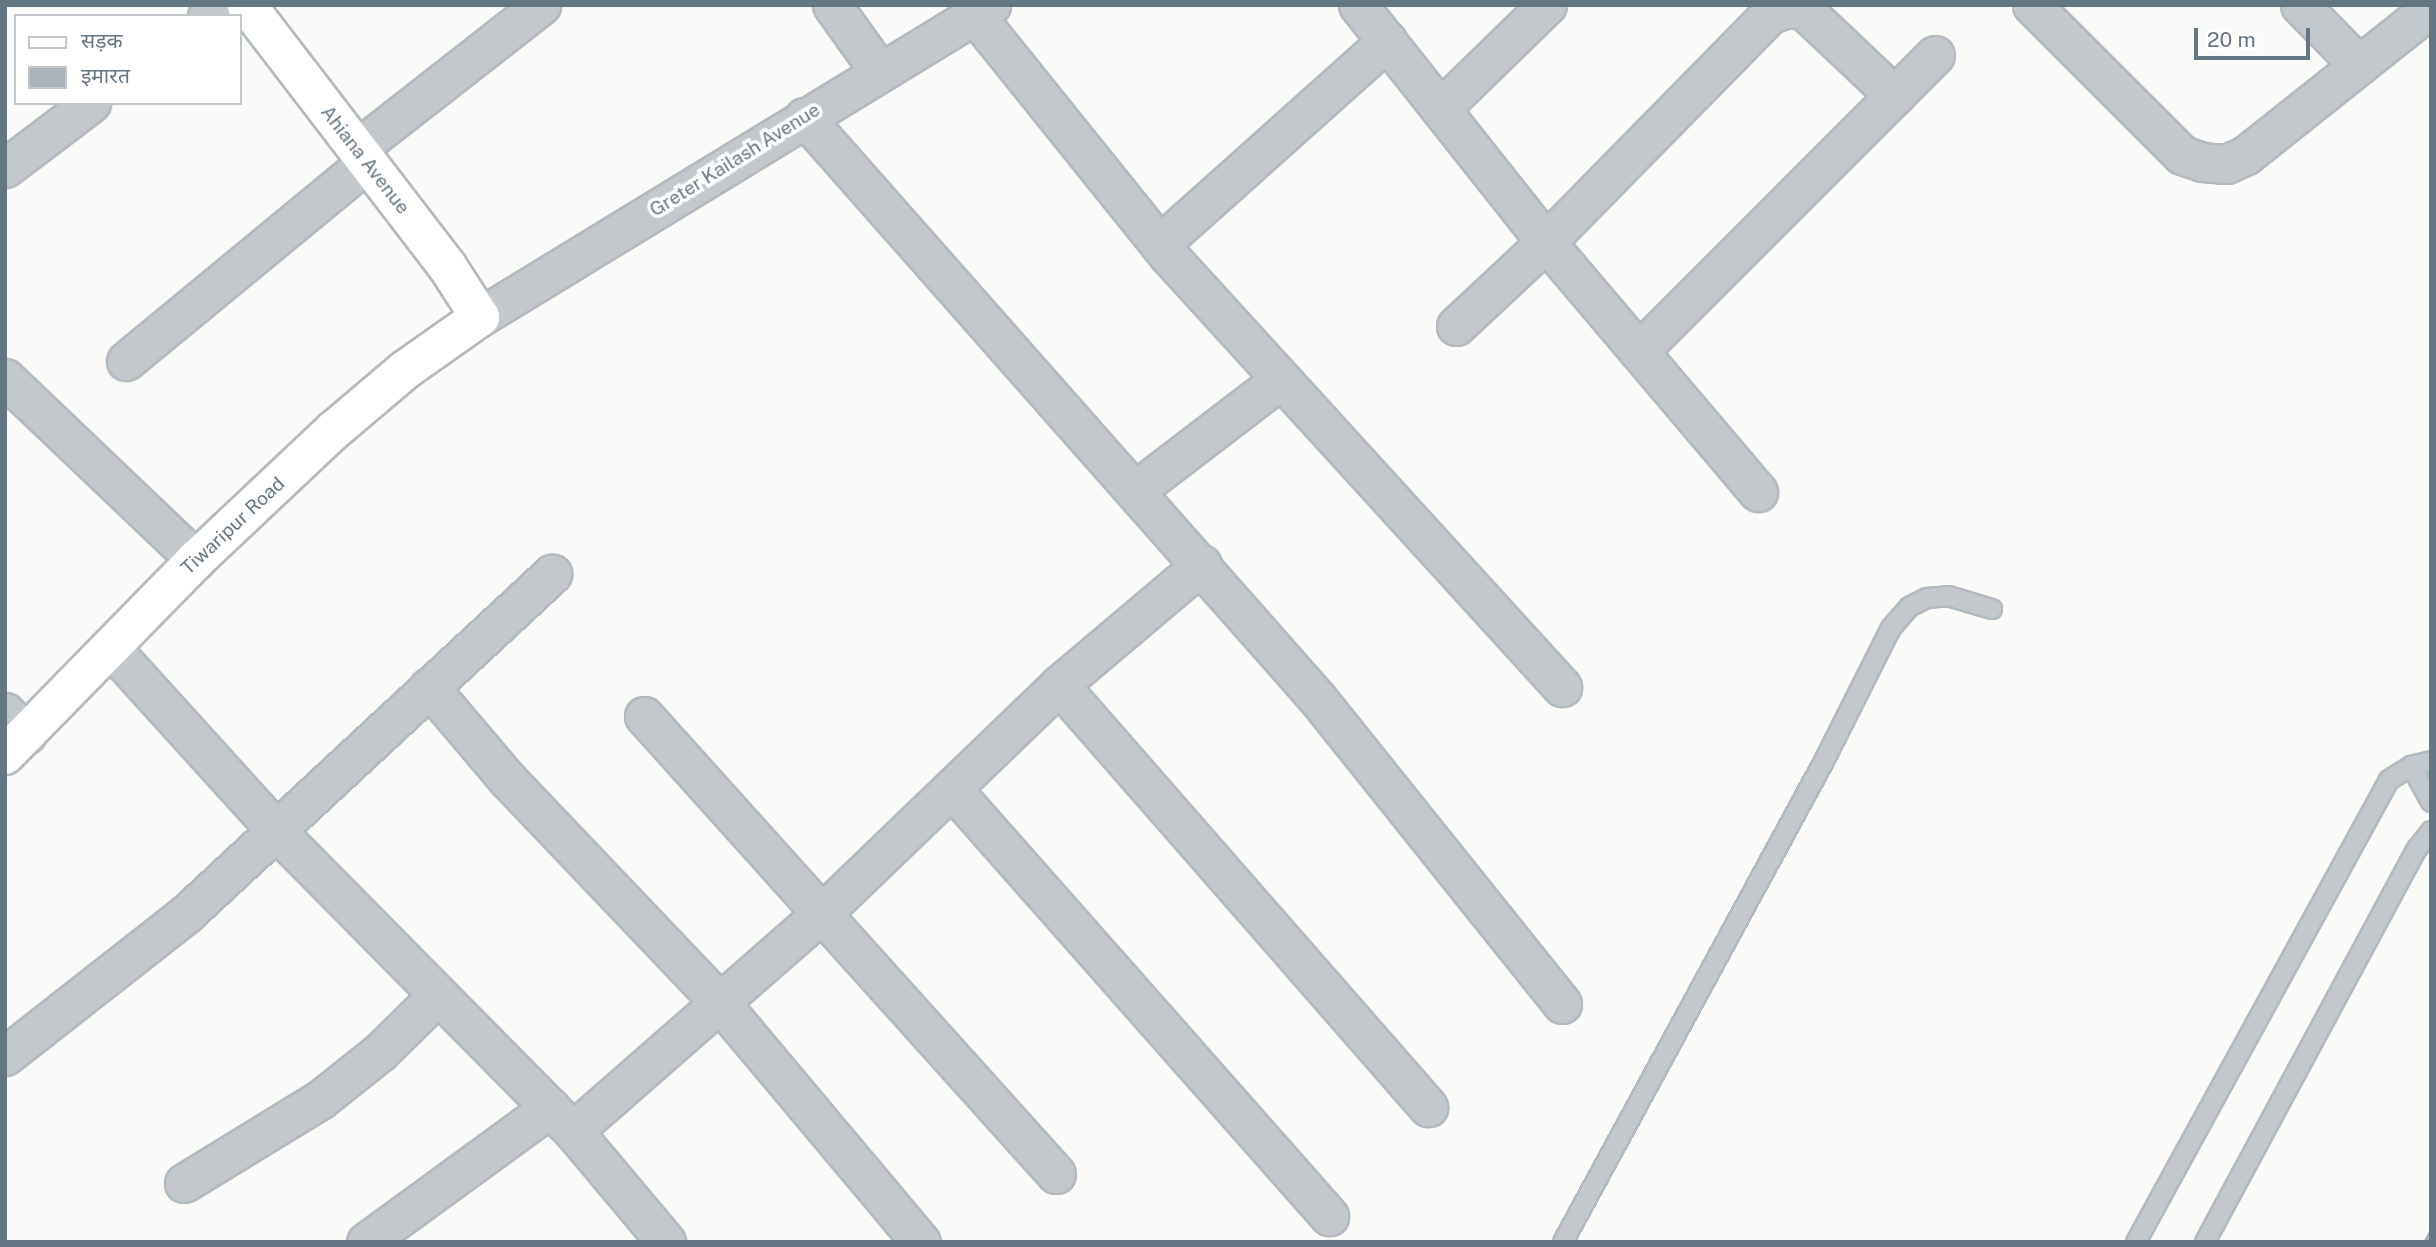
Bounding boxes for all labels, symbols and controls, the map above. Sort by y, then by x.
legend [14,14,242,105]
scale bar [2198,14,2314,58]
text: 20 m [2207,27,2256,52]
text: सड़क [81,28,123,53]
text: इमारत [81,63,130,88]
street label: Greter Kailash Avenue [646,98,824,222]
street label: Ahiana Avenue [316,101,414,219]
street label: Tiwaripur Road [177,472,289,580]

